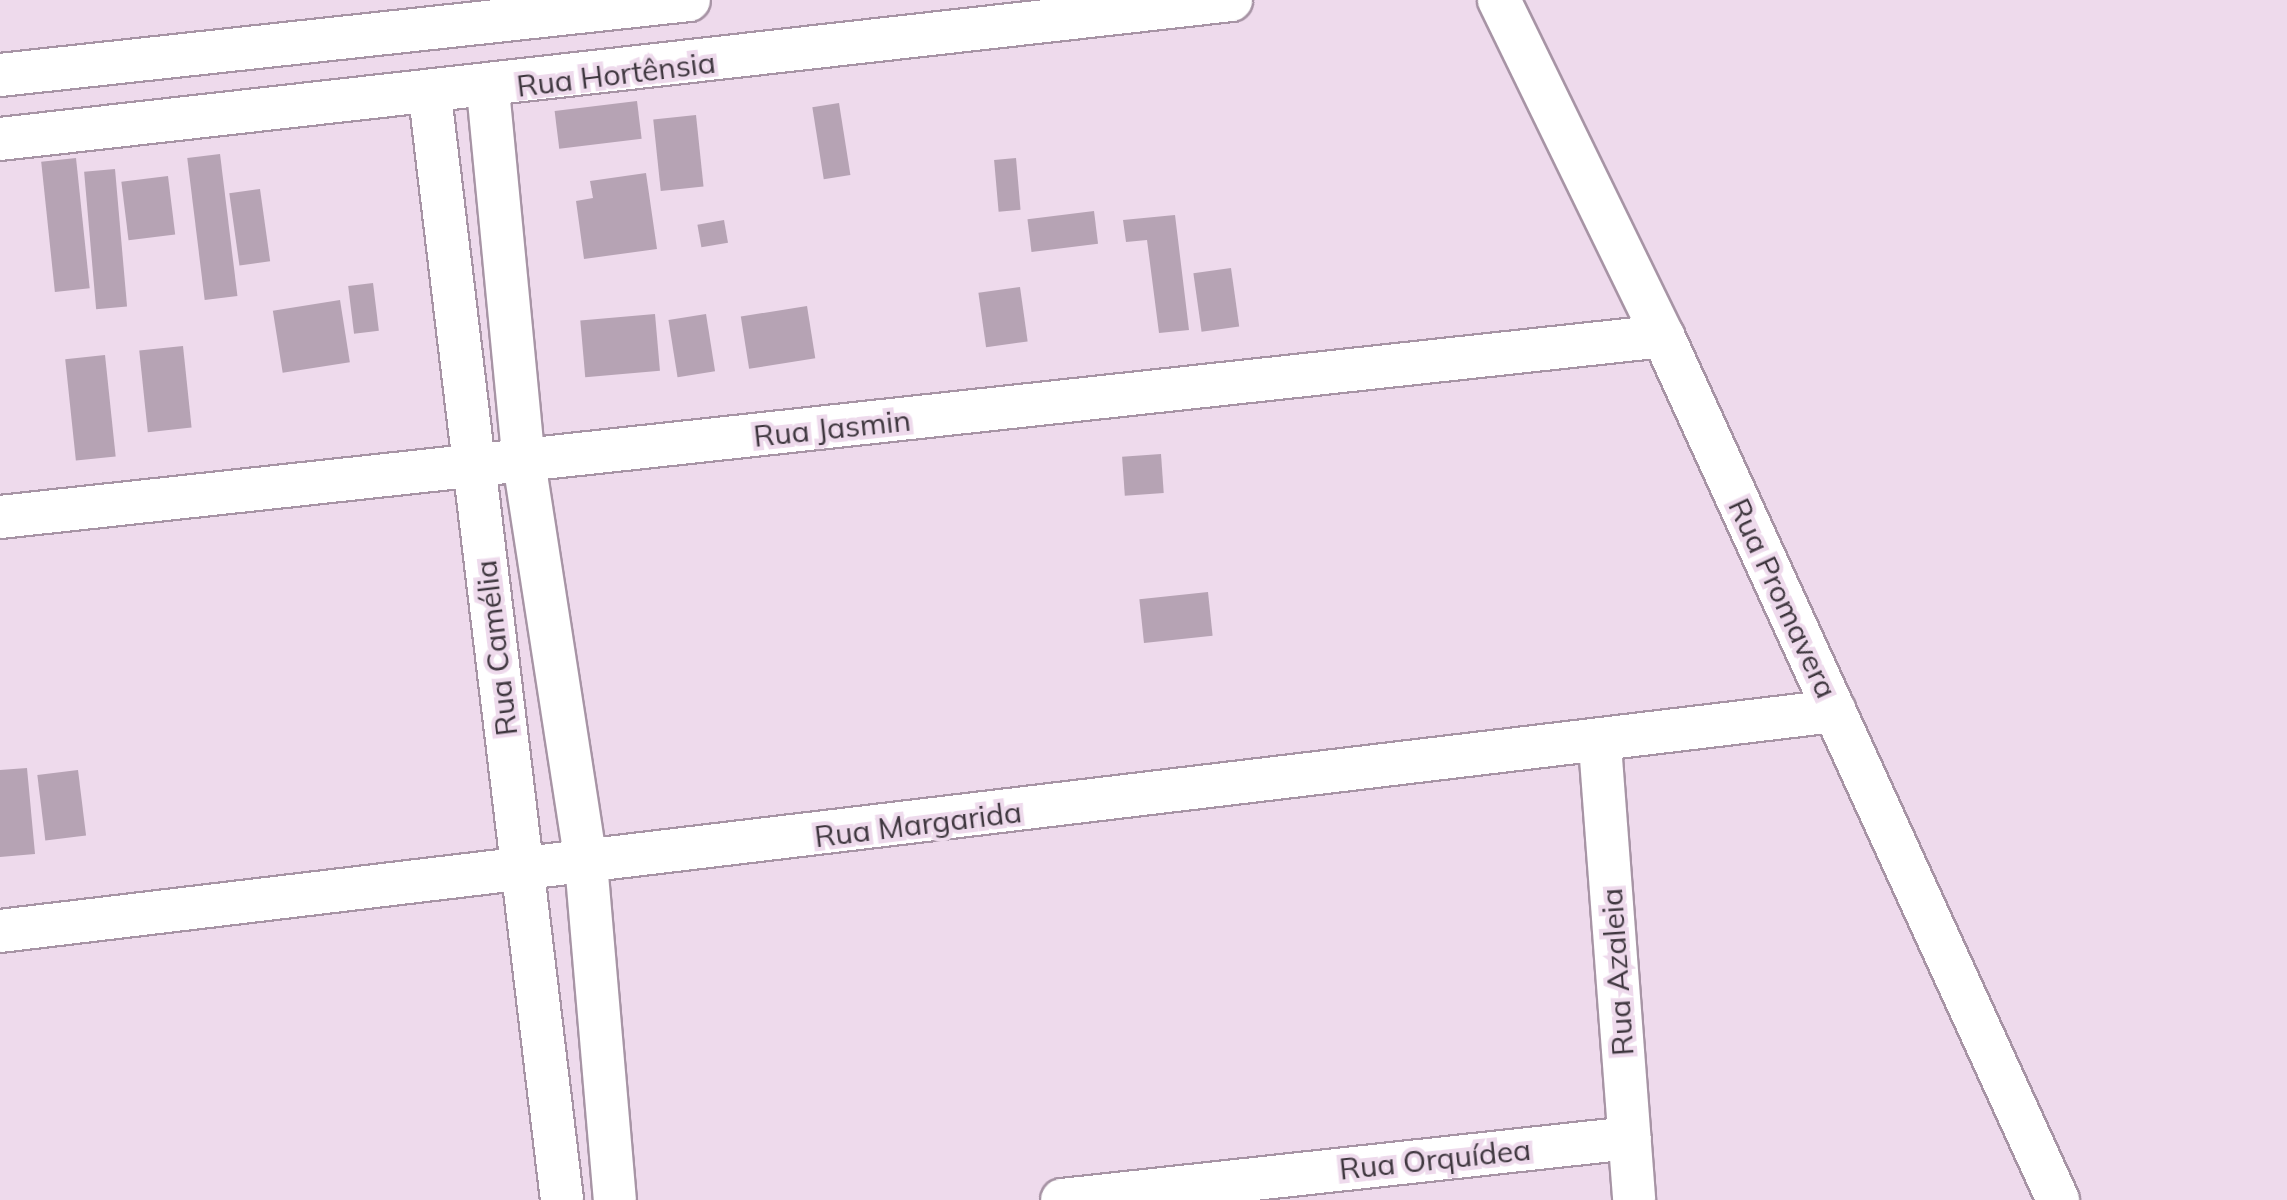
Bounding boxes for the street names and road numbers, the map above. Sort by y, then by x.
street label: Rua Hortênsia [515,44,717,104]
street label: Rua Jasmin [752,402,912,454]
street label: Rua Promavera [1721,493,1845,703]
street label: Rua Camélia [467,558,525,738]
street label: Rua Margarida [812,793,1024,855]
street label: Rua Azaleia [1593,887,1641,1057]
street label: Rua Orquídea [1337,1131,1533,1187]

